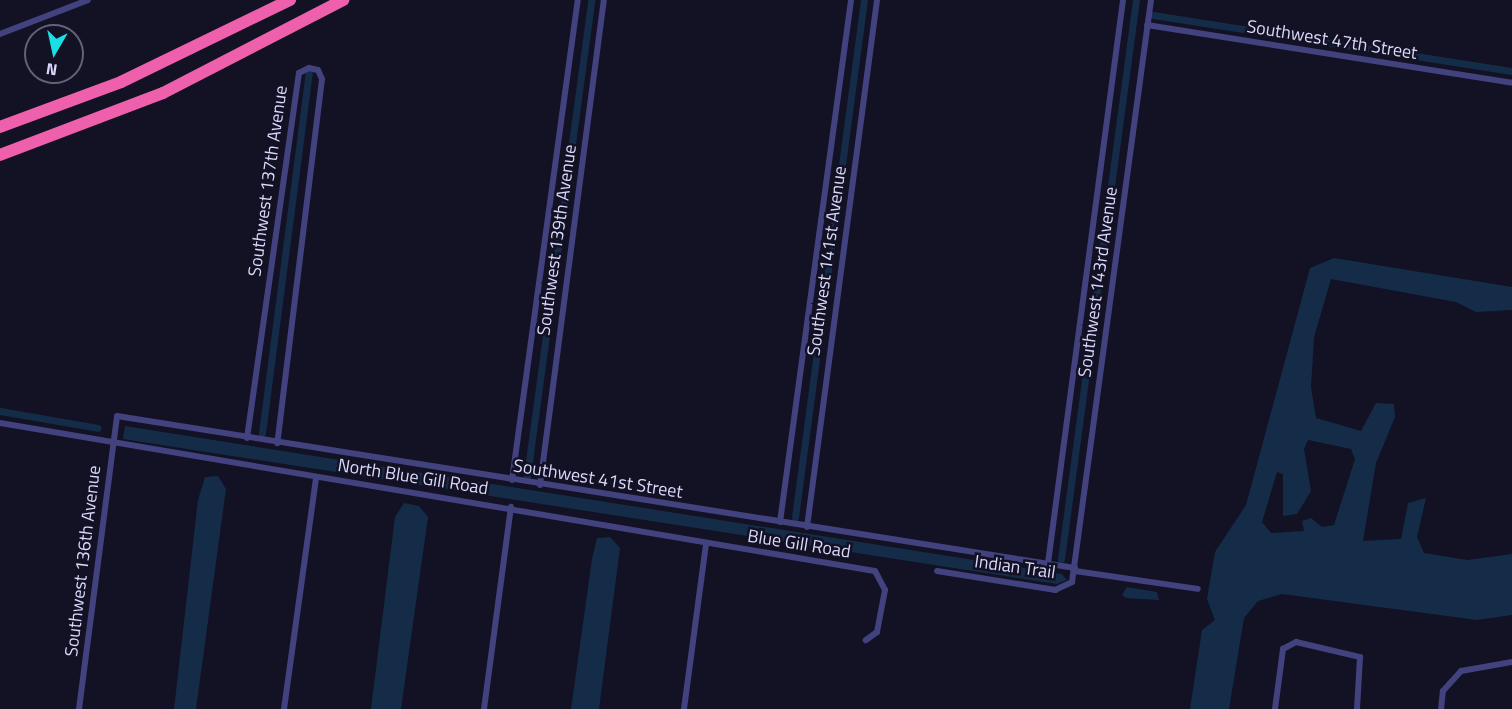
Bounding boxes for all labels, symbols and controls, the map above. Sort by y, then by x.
street label: Southwest 47th Street [1245,16,1419,64]
north arrow [24,24,84,84]
text: N [44,57,59,83]
street label: Southwest 137th Avenue [244,84,292,278]
street label: Southwest 139th Avenue [533,143,581,337]
street label: Southwest 141st Avenue [803,165,851,357]
street label: Southwest 143rd Avenue [1074,185,1122,379]
street label: North Blue Gill Road [336,454,490,500]
street label: Southwest 41st Street [512,455,684,503]
street label: Southwest 136th Avenue [61,464,105,658]
street label: Blue Gill Road [746,525,852,563]
street label: Indian Trail [973,551,1057,583]

